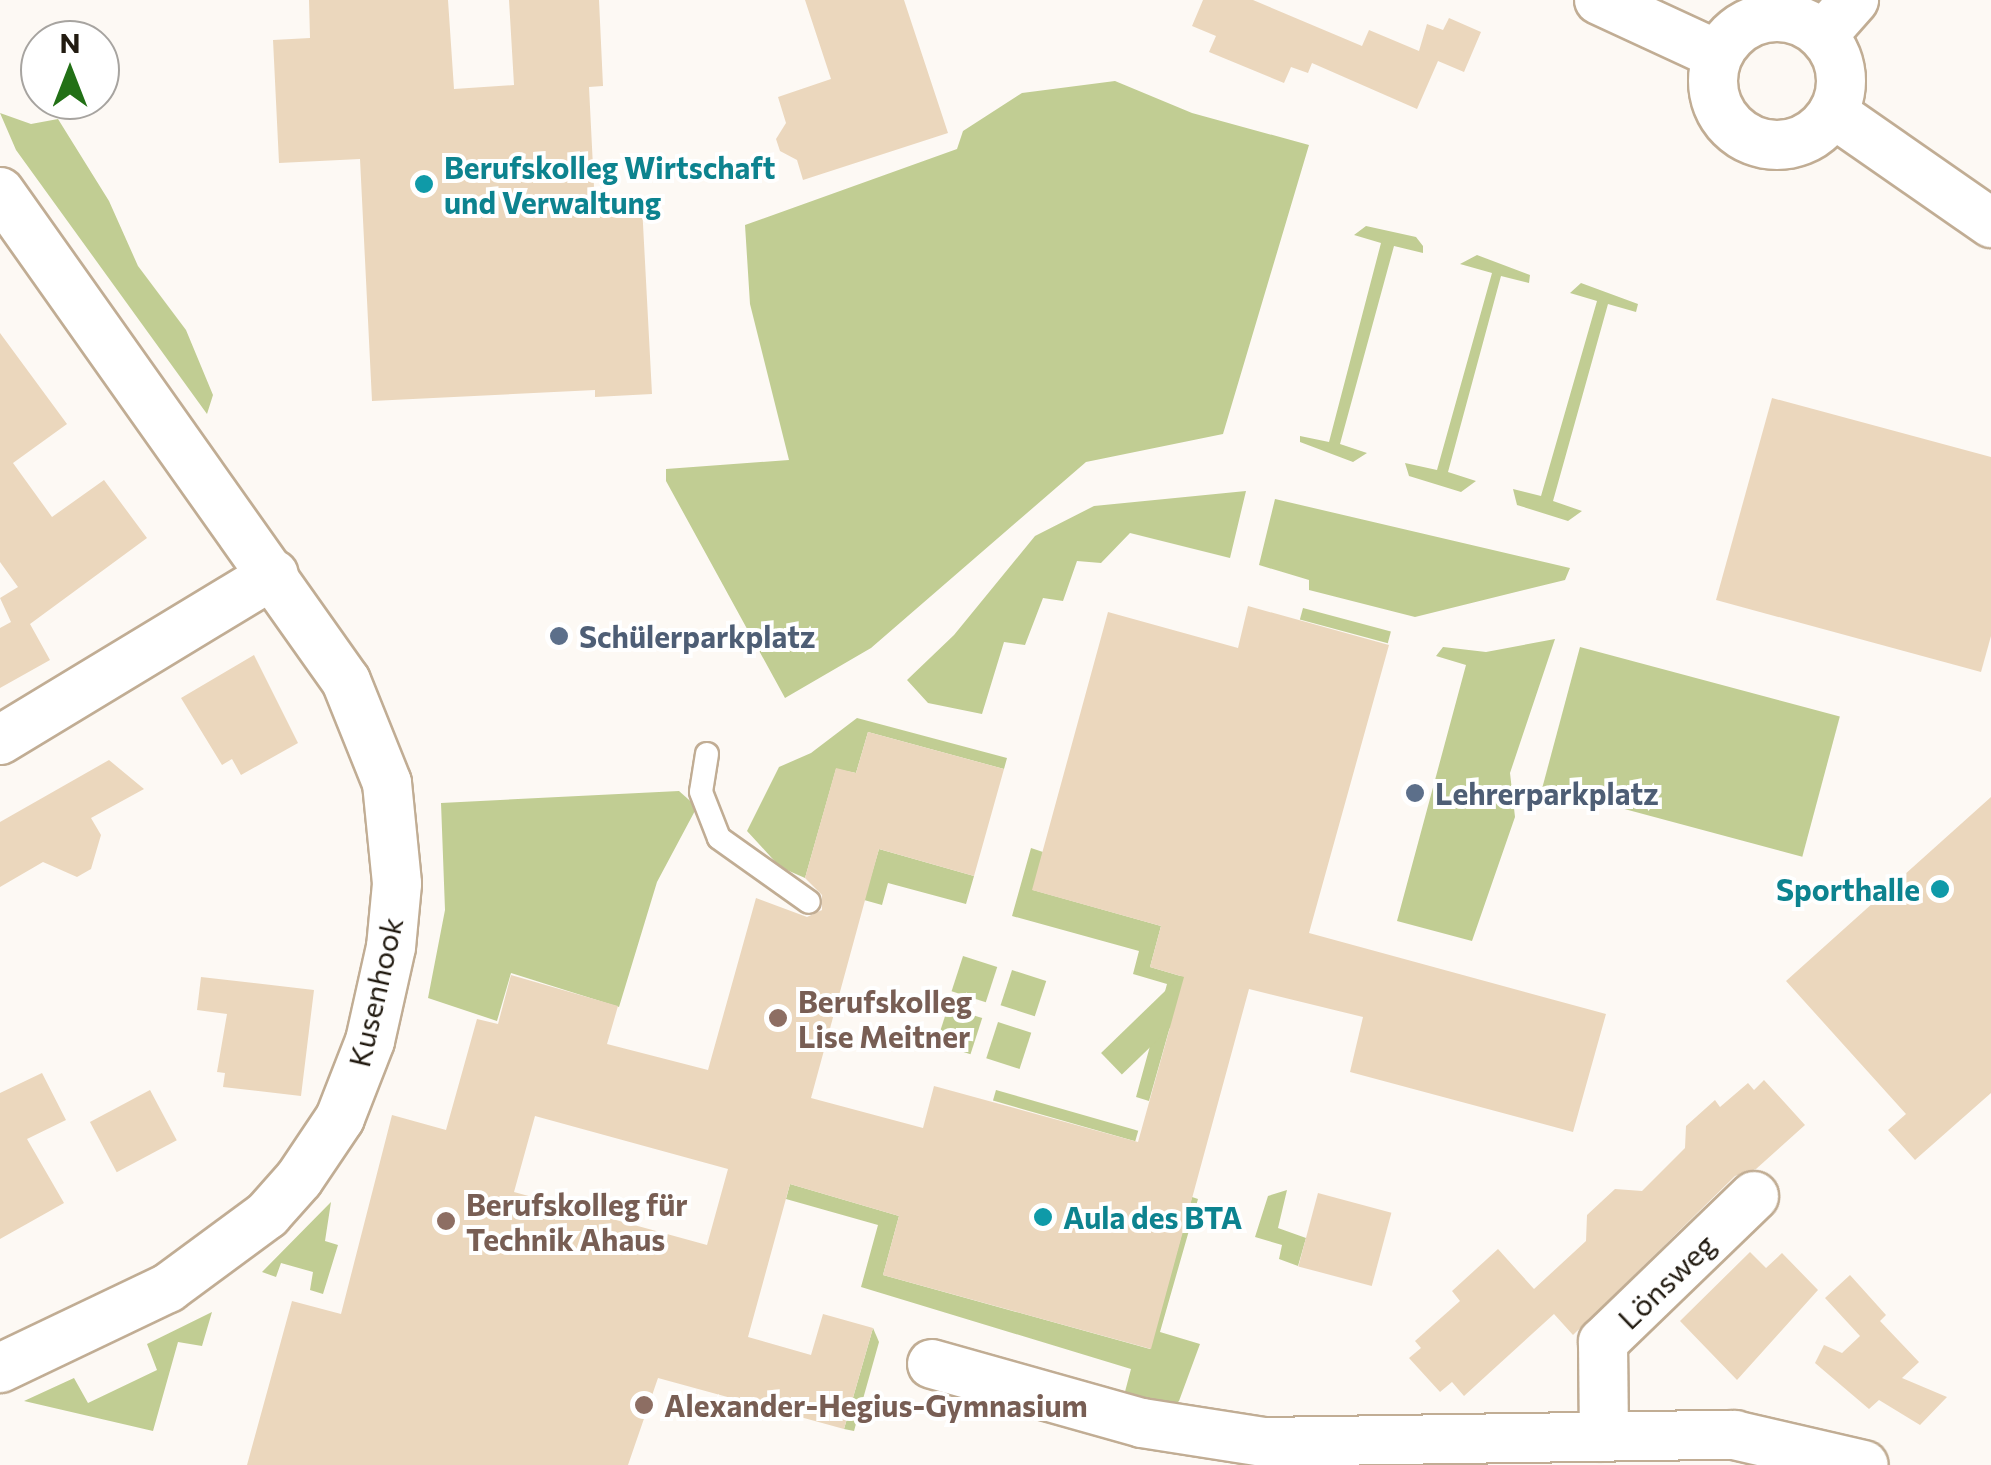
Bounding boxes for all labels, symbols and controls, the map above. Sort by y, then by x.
north arrow [20,20,120,120]
text: N [60,25,81,59]
place label: Berufskolleg Wirtschaft und Verwaltung [444,149,775,220]
marker: Berufskolleg Wirtschaft und Verwaltung [413,173,435,195]
place label: Schülerparkplatz [579,618,815,654]
marker: Schülerparkplatz [548,625,570,647]
place label: Lehrerparkplatz [1435,775,1659,811]
marker: Lehrerparkplatz [1404,782,1426,804]
place label: Sporthalle [1776,871,1920,907]
marker: Sporthalle [1929,878,1951,900]
street label: Kusenhook [340,914,410,1070]
place label: Berufskolleg Lise Meitner [798,983,972,1054]
marker: Berufskolleg Lise Meitner [767,1007,789,1029]
place label: Berufskolleg für Technik Ahaus [466,1186,688,1256]
place label: Aula des BTA [1063,1199,1242,1235]
marker: Aula des BTA [1032,1206,1054,1228]
marker: Berufskolleg für Technik Ahaus [435,1210,457,1232]
street label: Lönsweg [1610,1226,1722,1336]
place label: Alexander-Hegius-Gymnasium [664,1387,1088,1423]
marker: Alexander-Hegius-Gymnasium [633,1394,655,1416]

